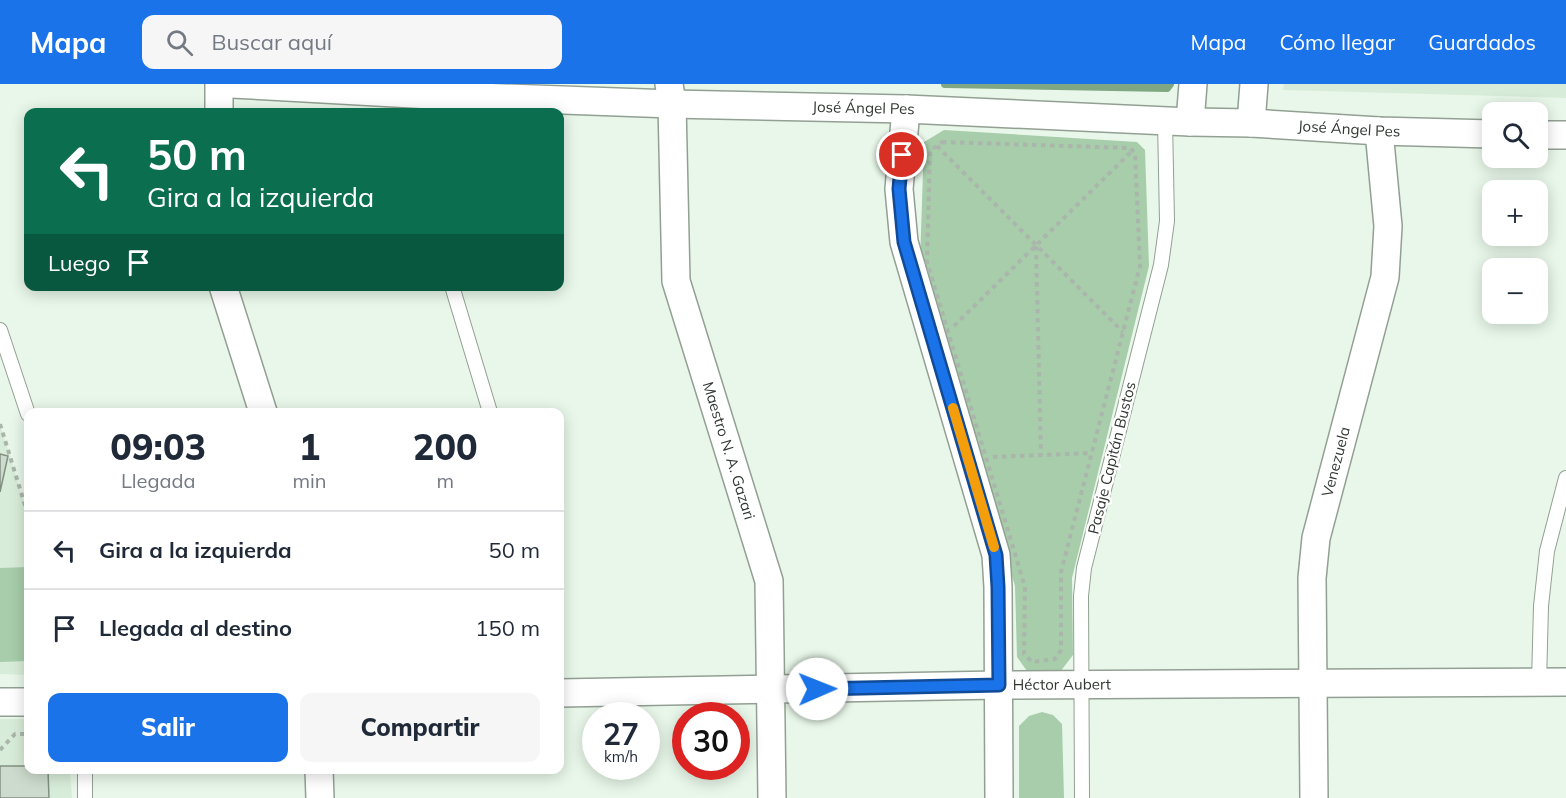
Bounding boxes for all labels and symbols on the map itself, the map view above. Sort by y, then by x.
street label: José Ángel Pes [812,97,915,118]
street label: José Ángel Pes [1297,116,1401,141]
pin [876,129,927,180]
street label: Maestro N. A. Gazari [699,379,759,522]
street label: Pasaje Capitán Bustos [1083,380,1140,536]
street label: Venezuela [1317,425,1354,499]
position arrow [785,657,849,721]
street label: Héctor Aubert [1013,674,1111,694]
speed limit sign: 30 [672,702,750,780]

